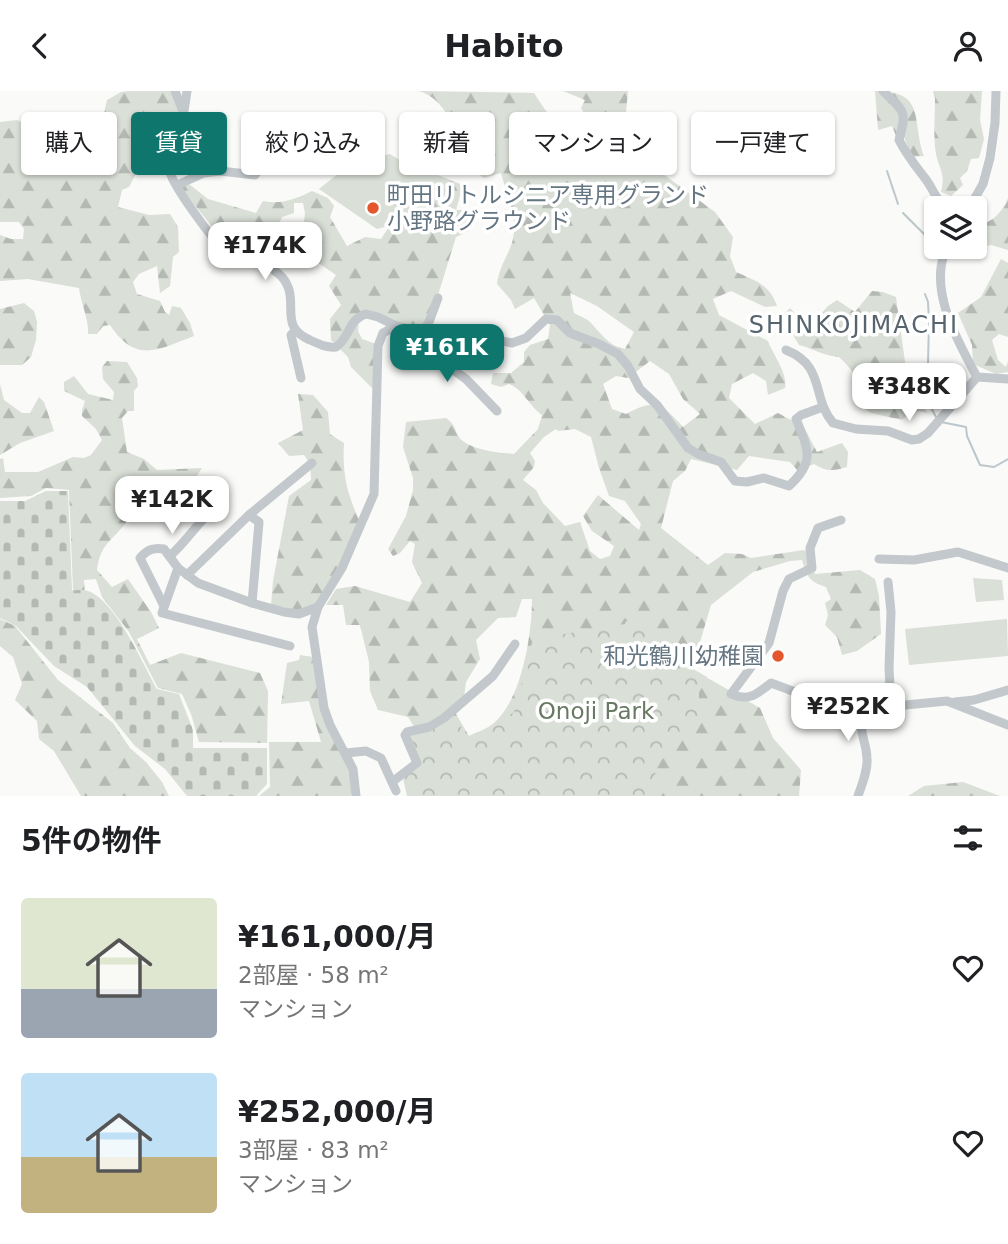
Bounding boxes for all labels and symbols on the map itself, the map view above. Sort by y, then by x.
place label: 町田リトルシニア専用グランド 小野路グラウンド [387,182,709,234]
marker: 町田リトルシニア専用グランド 小野路グラウンド [365,200,381,216]
pin: ¥174K [216,223,314,282]
district label: SHINKOJIMACHI [749,311,959,339]
pin: ¥161K [398,324,496,384]
pin: ¥348K [860,363,958,423]
pin: ¥142K [123,477,221,536]
place label: 和光鶴川幼稚園 [603,643,764,669]
marker: 和光鶴川幼稚園 [770,648,786,664]
pin: ¥252K [799,683,897,743]
park label: Onoji Park [538,698,655,724]

